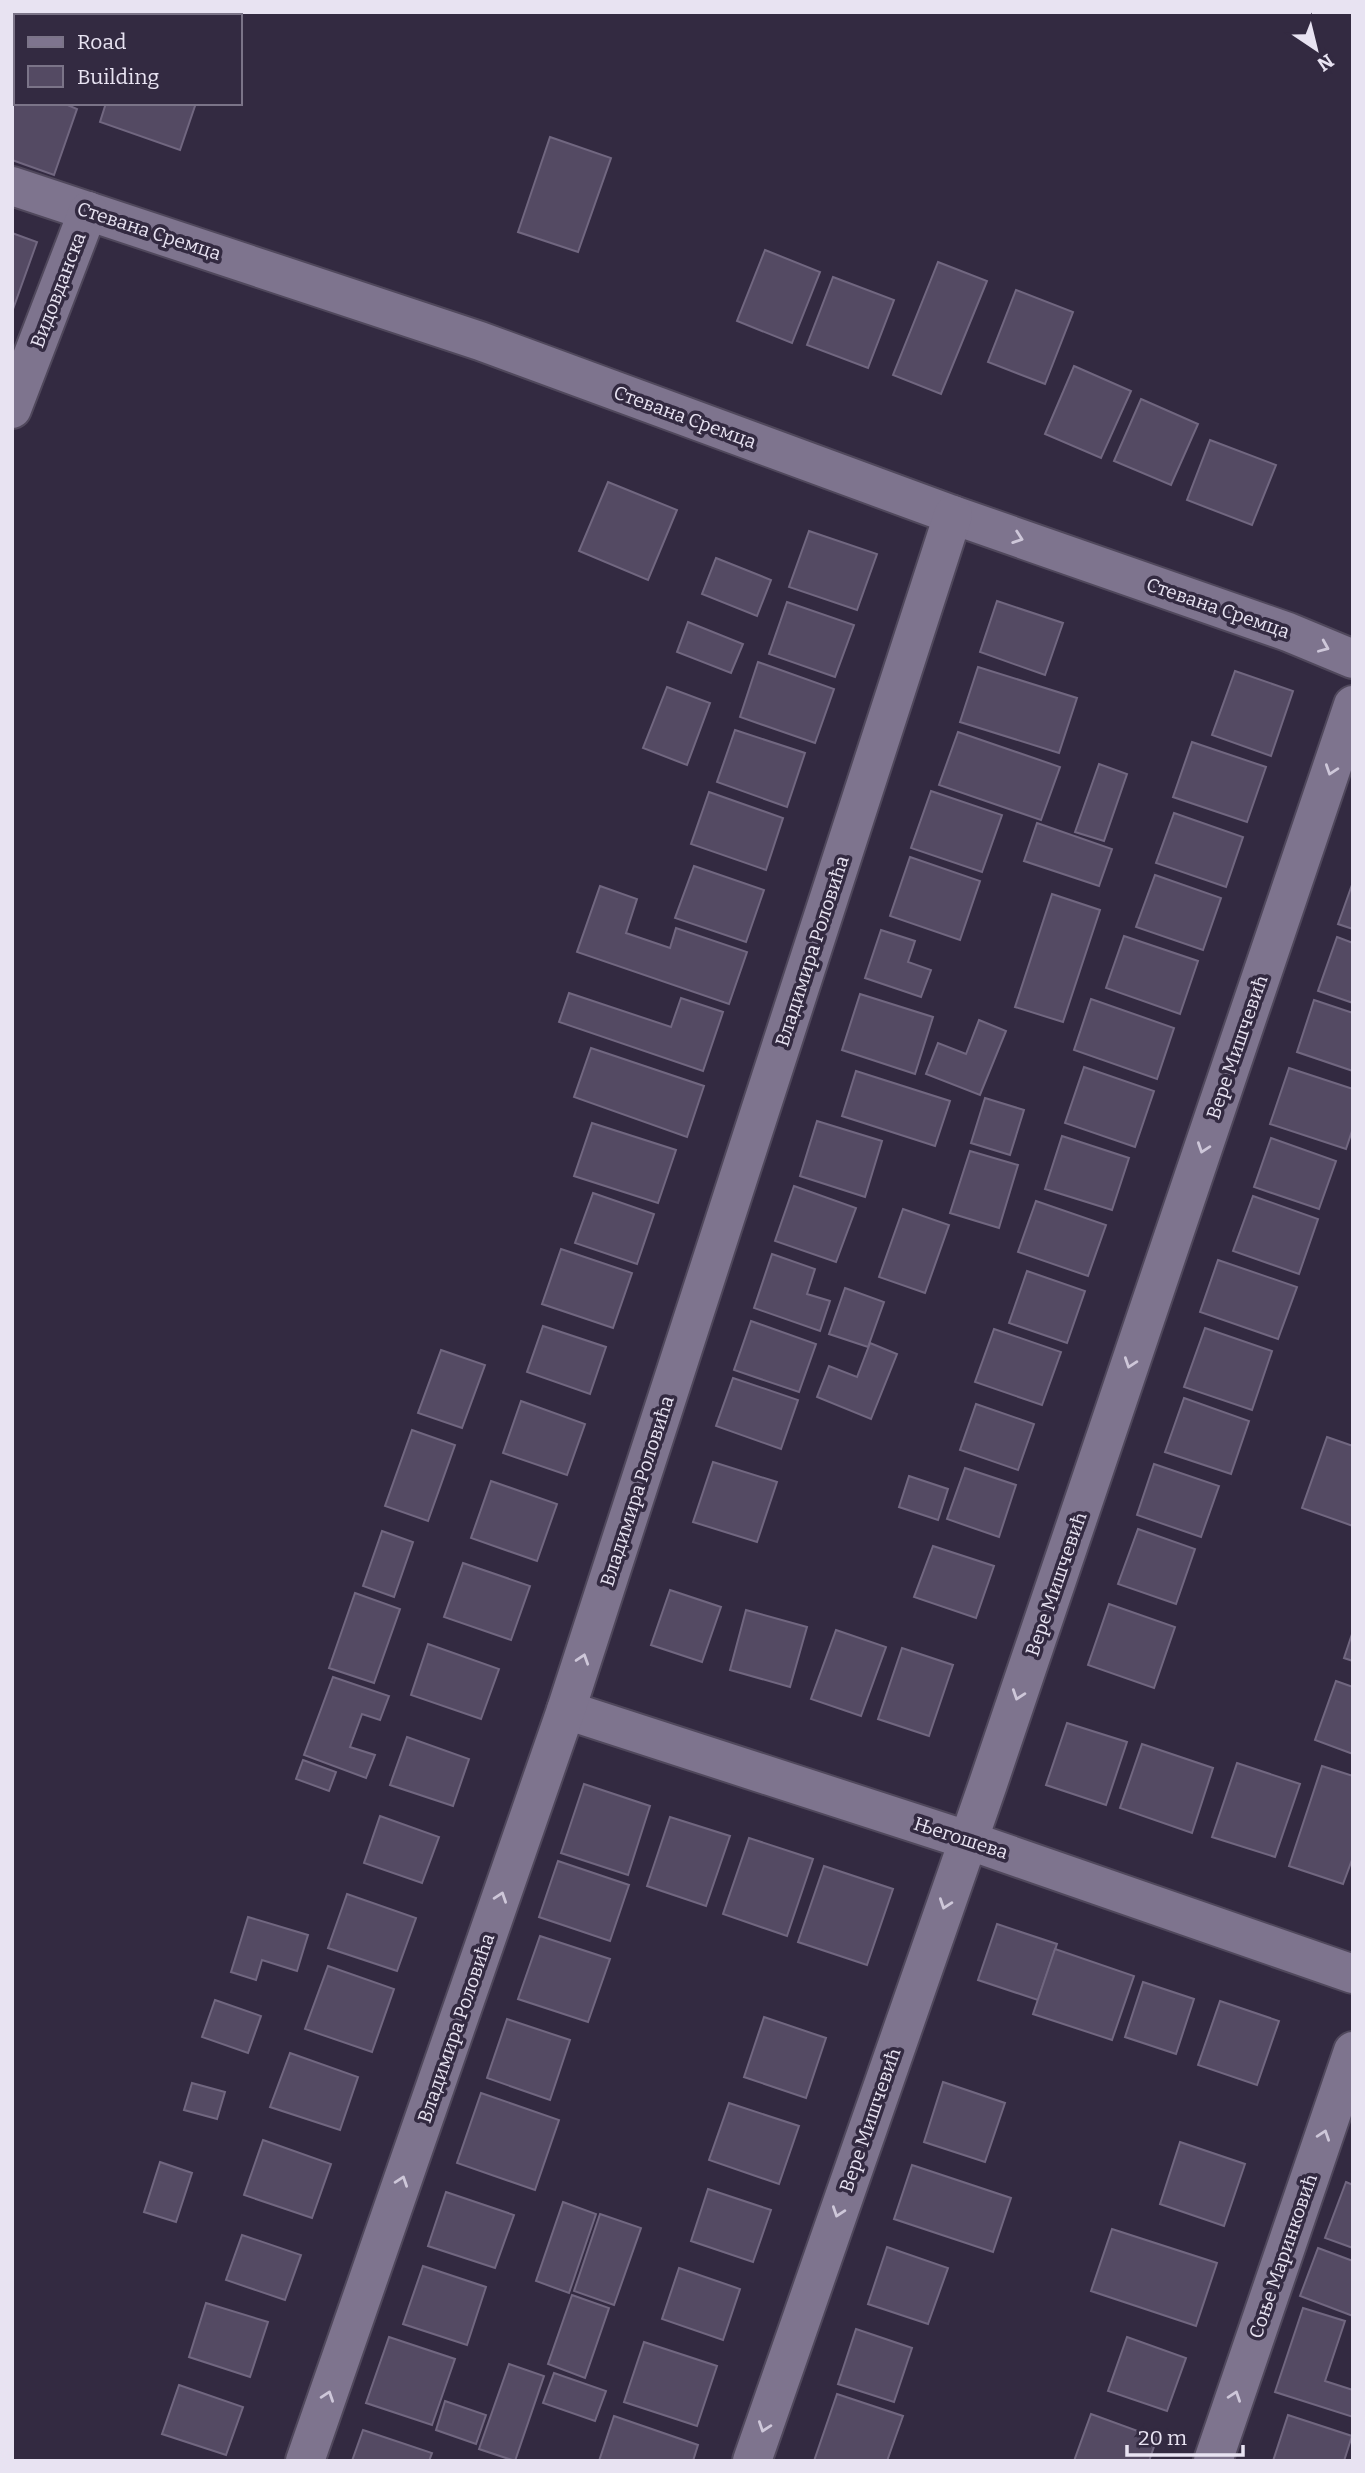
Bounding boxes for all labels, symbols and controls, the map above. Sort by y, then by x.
legend [14,14,242,105]
north arrow [1281,14,1351,84]
text: Road [77,29,126,55]
text: N [1313,49,1338,76]
text: Building [77,64,160,90]
street label: Стевана Сремца [74,197,224,265]
street label: Видовданска [25,228,91,351]
street label: Стевана Сремца [611,381,760,454]
one-way arrow [1011,530,1023,544]
street label: Стевана Сремца [1143,573,1293,643]
one-way arrow [1317,639,1329,653]
one-way arrow [1325,763,1339,775]
street label: Владимира Роловића [770,852,854,1049]
street label: Вере Мишчевић [1202,972,1273,1122]
one-way arrow [1197,1141,1211,1153]
one-way arrow [1124,1357,1138,1369]
street label: Владимира Роловића [595,1392,679,1589]
street label: Вере Мишчевић [1021,1509,1092,1659]
one-way arrow [574,1653,589,1665]
one-way arrow [1012,1688,1026,1700]
street label: Његошева [911,1812,1012,1864]
one-way arrow [493,1891,507,1904]
one-way arrow [939,1898,953,1910]
street label: Владимира Роловића [413,1930,499,2126]
street label: Вере Мишчевић [835,2045,906,2195]
one-way arrow [1316,2129,1330,2141]
street label: Соње Маринковић [1244,2170,1322,2341]
one-way arrow [394,2176,408,2188]
one-way arrow [832,2205,846,2217]
one-way arrow [320,2391,334,2403]
one-way arrow [1227,2391,1241,2403]
scale bar [1127,2414,1242,2458]
one-way arrow [758,2420,772,2432]
text: 20 m [1138,2425,1187,2451]

